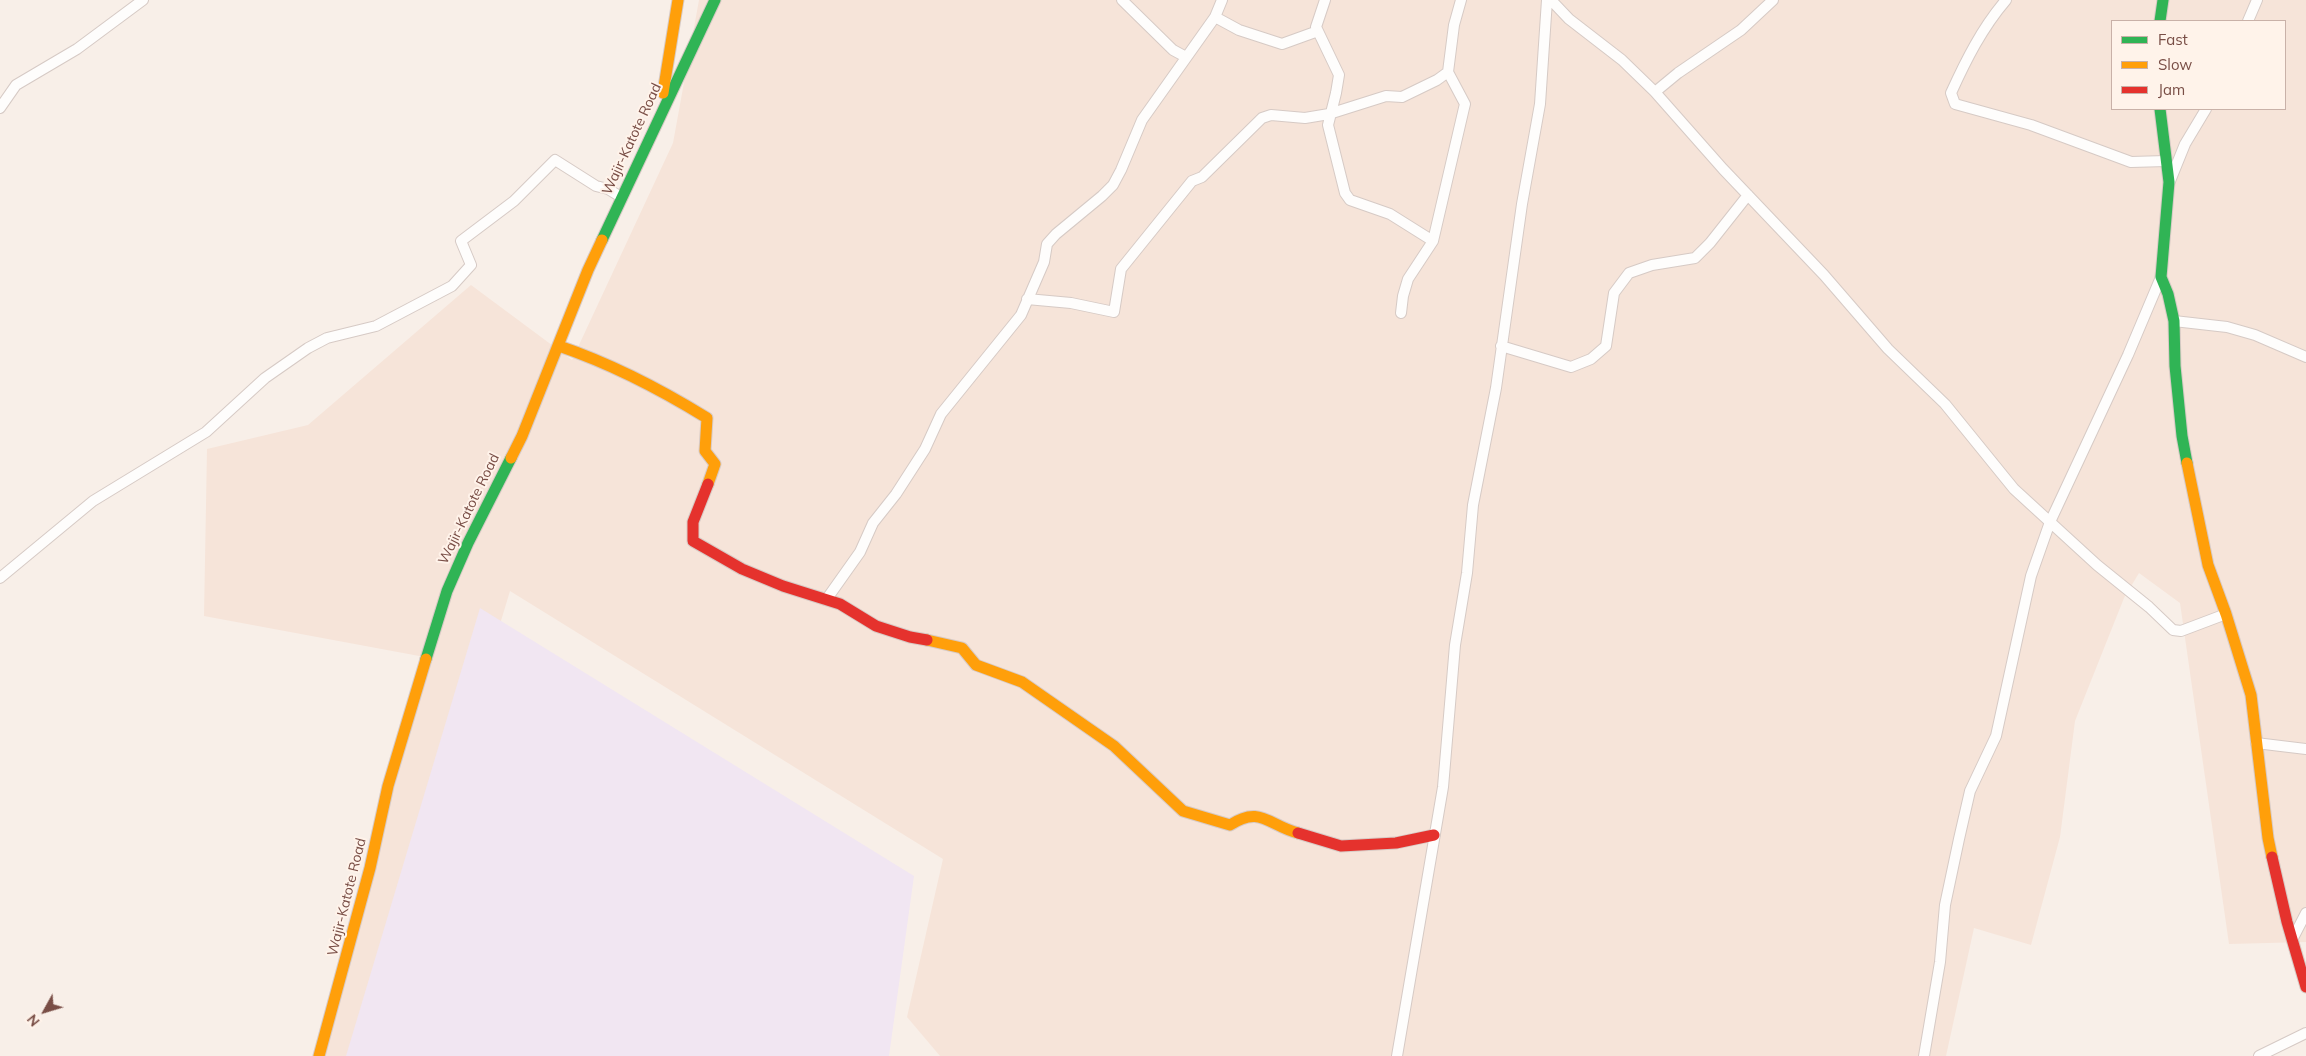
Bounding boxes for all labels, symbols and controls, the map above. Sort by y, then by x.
legend [2111,20,2286,110]
text: Fast [2158,30,2188,49]
text: Slow [2158,55,2192,74]
text: Jam [2158,80,2185,99]
street label: Wajir-Katote Road [599,81,665,197]
street label: Wajir-Katote Road [435,451,503,567]
street label: Wajir-Katote Road [324,836,370,958]
north arrow [20,986,70,1036]
text: N [23,1011,44,1030]

